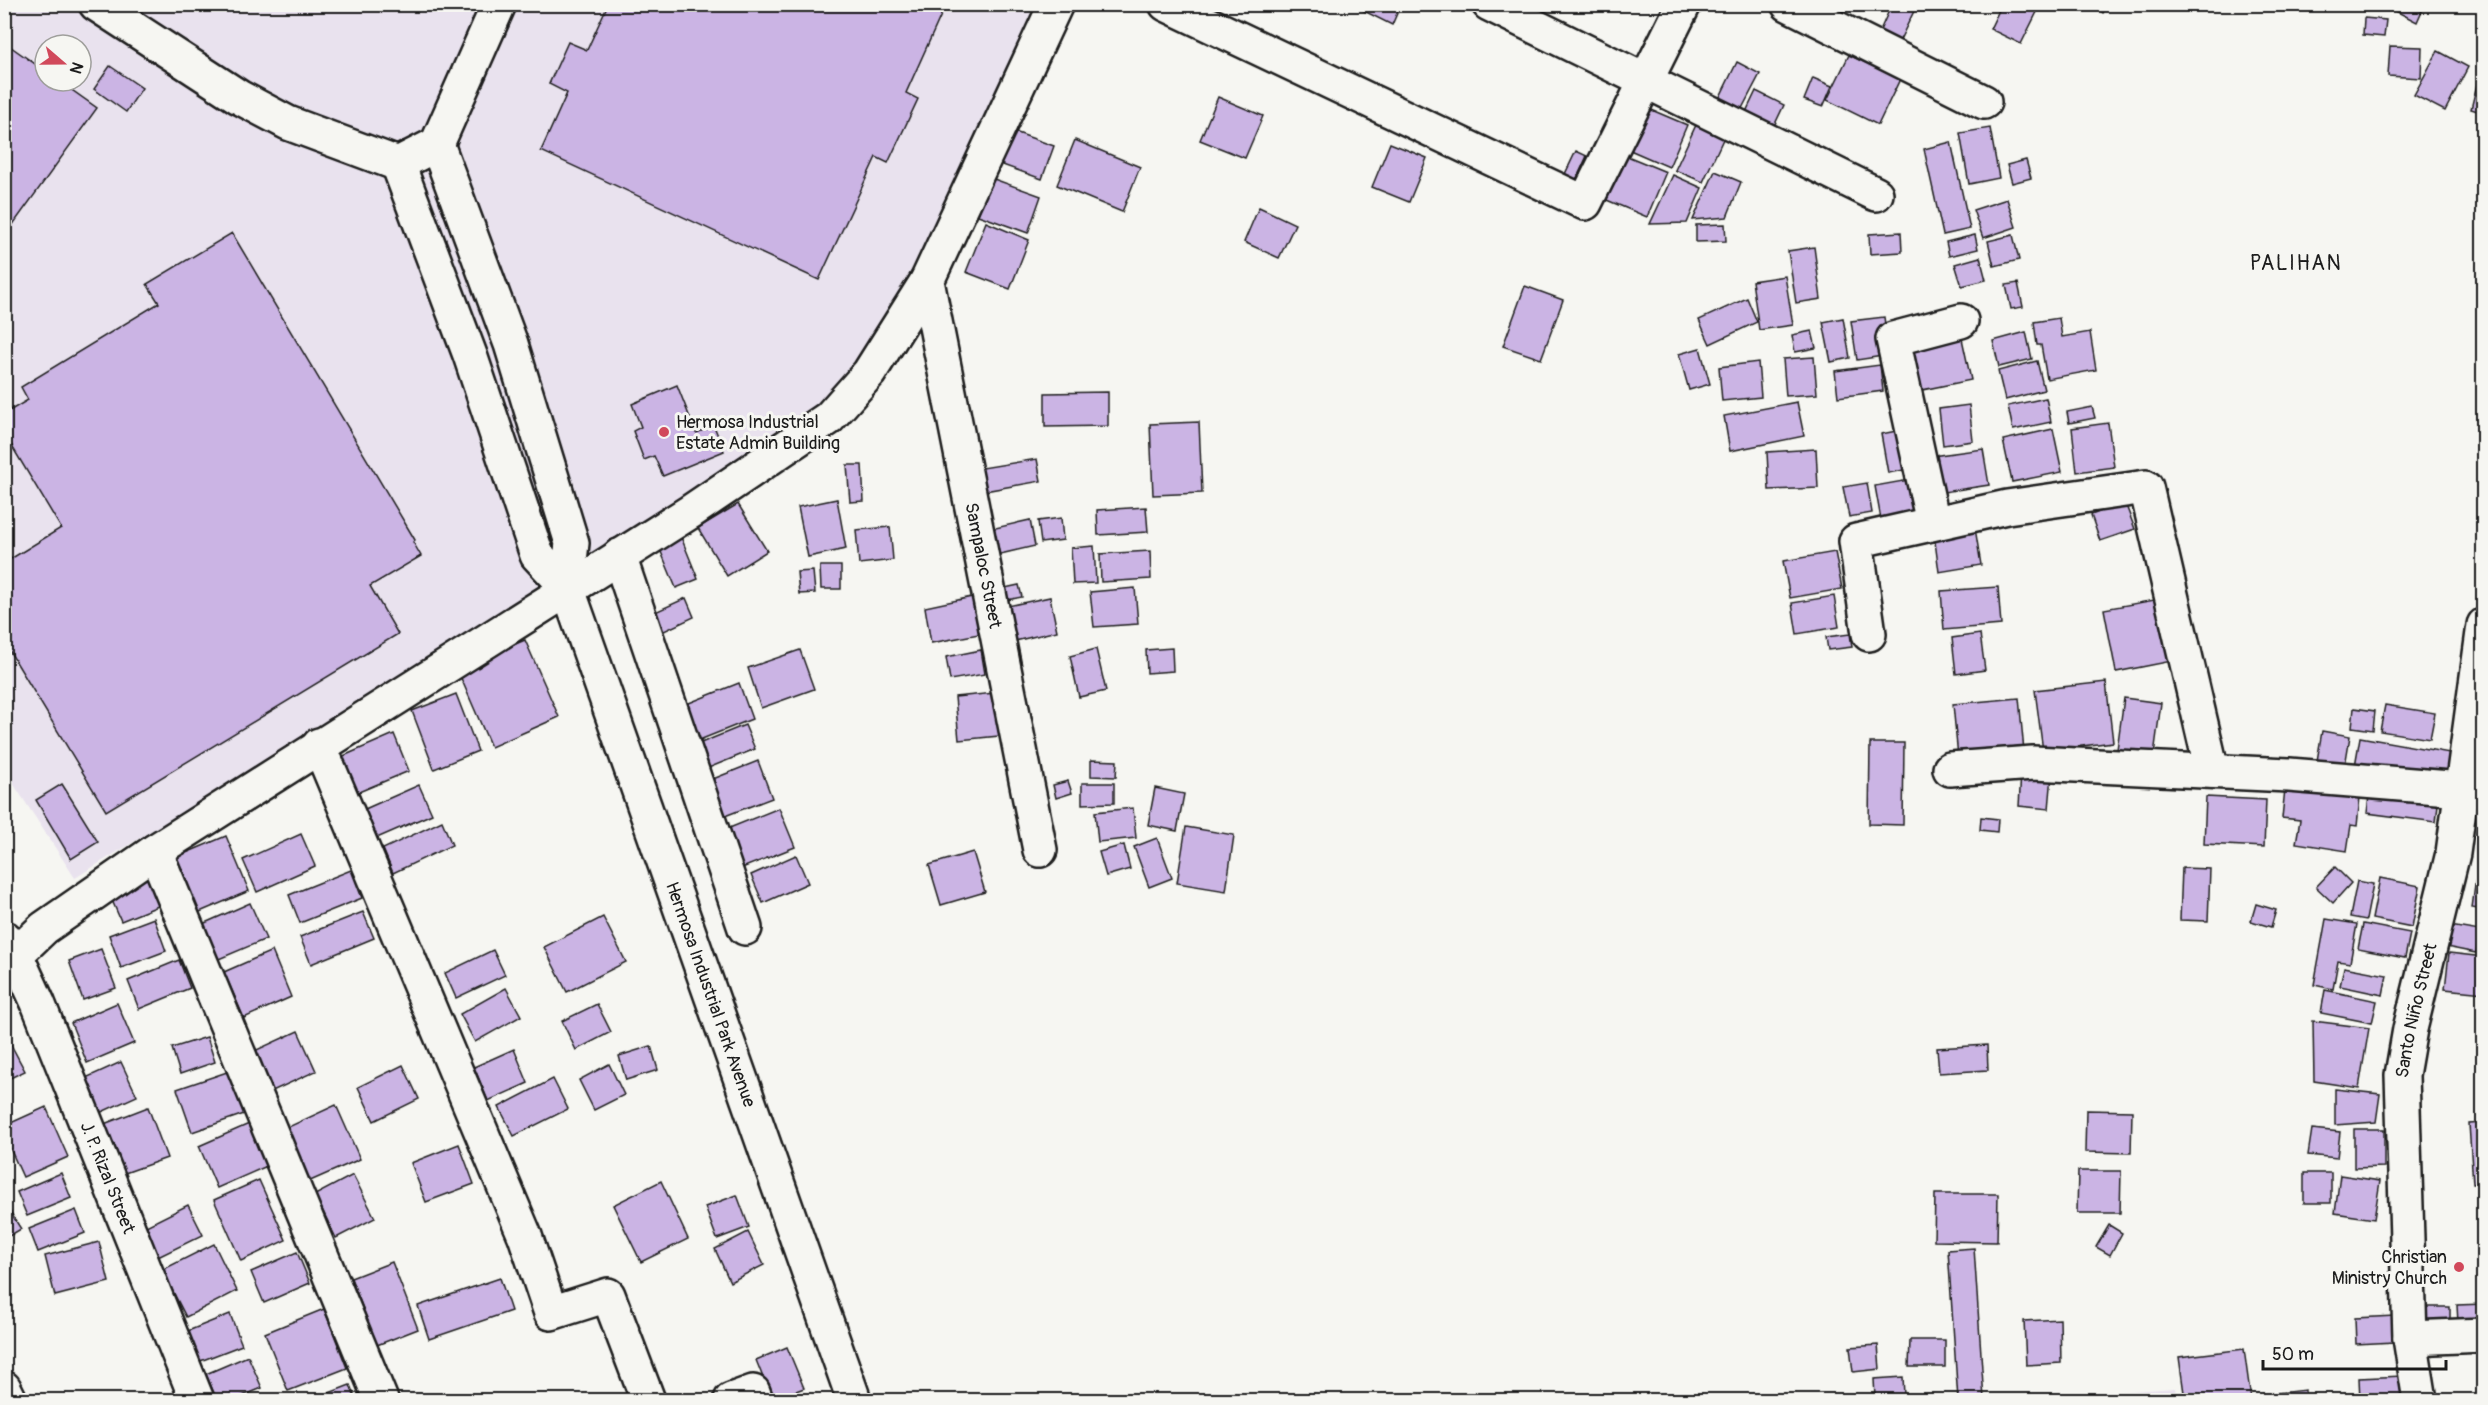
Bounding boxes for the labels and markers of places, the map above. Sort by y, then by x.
place label: Hermosa Industrial Estate Admin Building [676,411,840,455]
marker: Hermosa Industrial Estate Admin Building [657,425,671,439]
place label: Christian Ministry Church [2332,1246,2447,1290]
marker: Christian Ministry Church [2452,1260,2466,1274]

